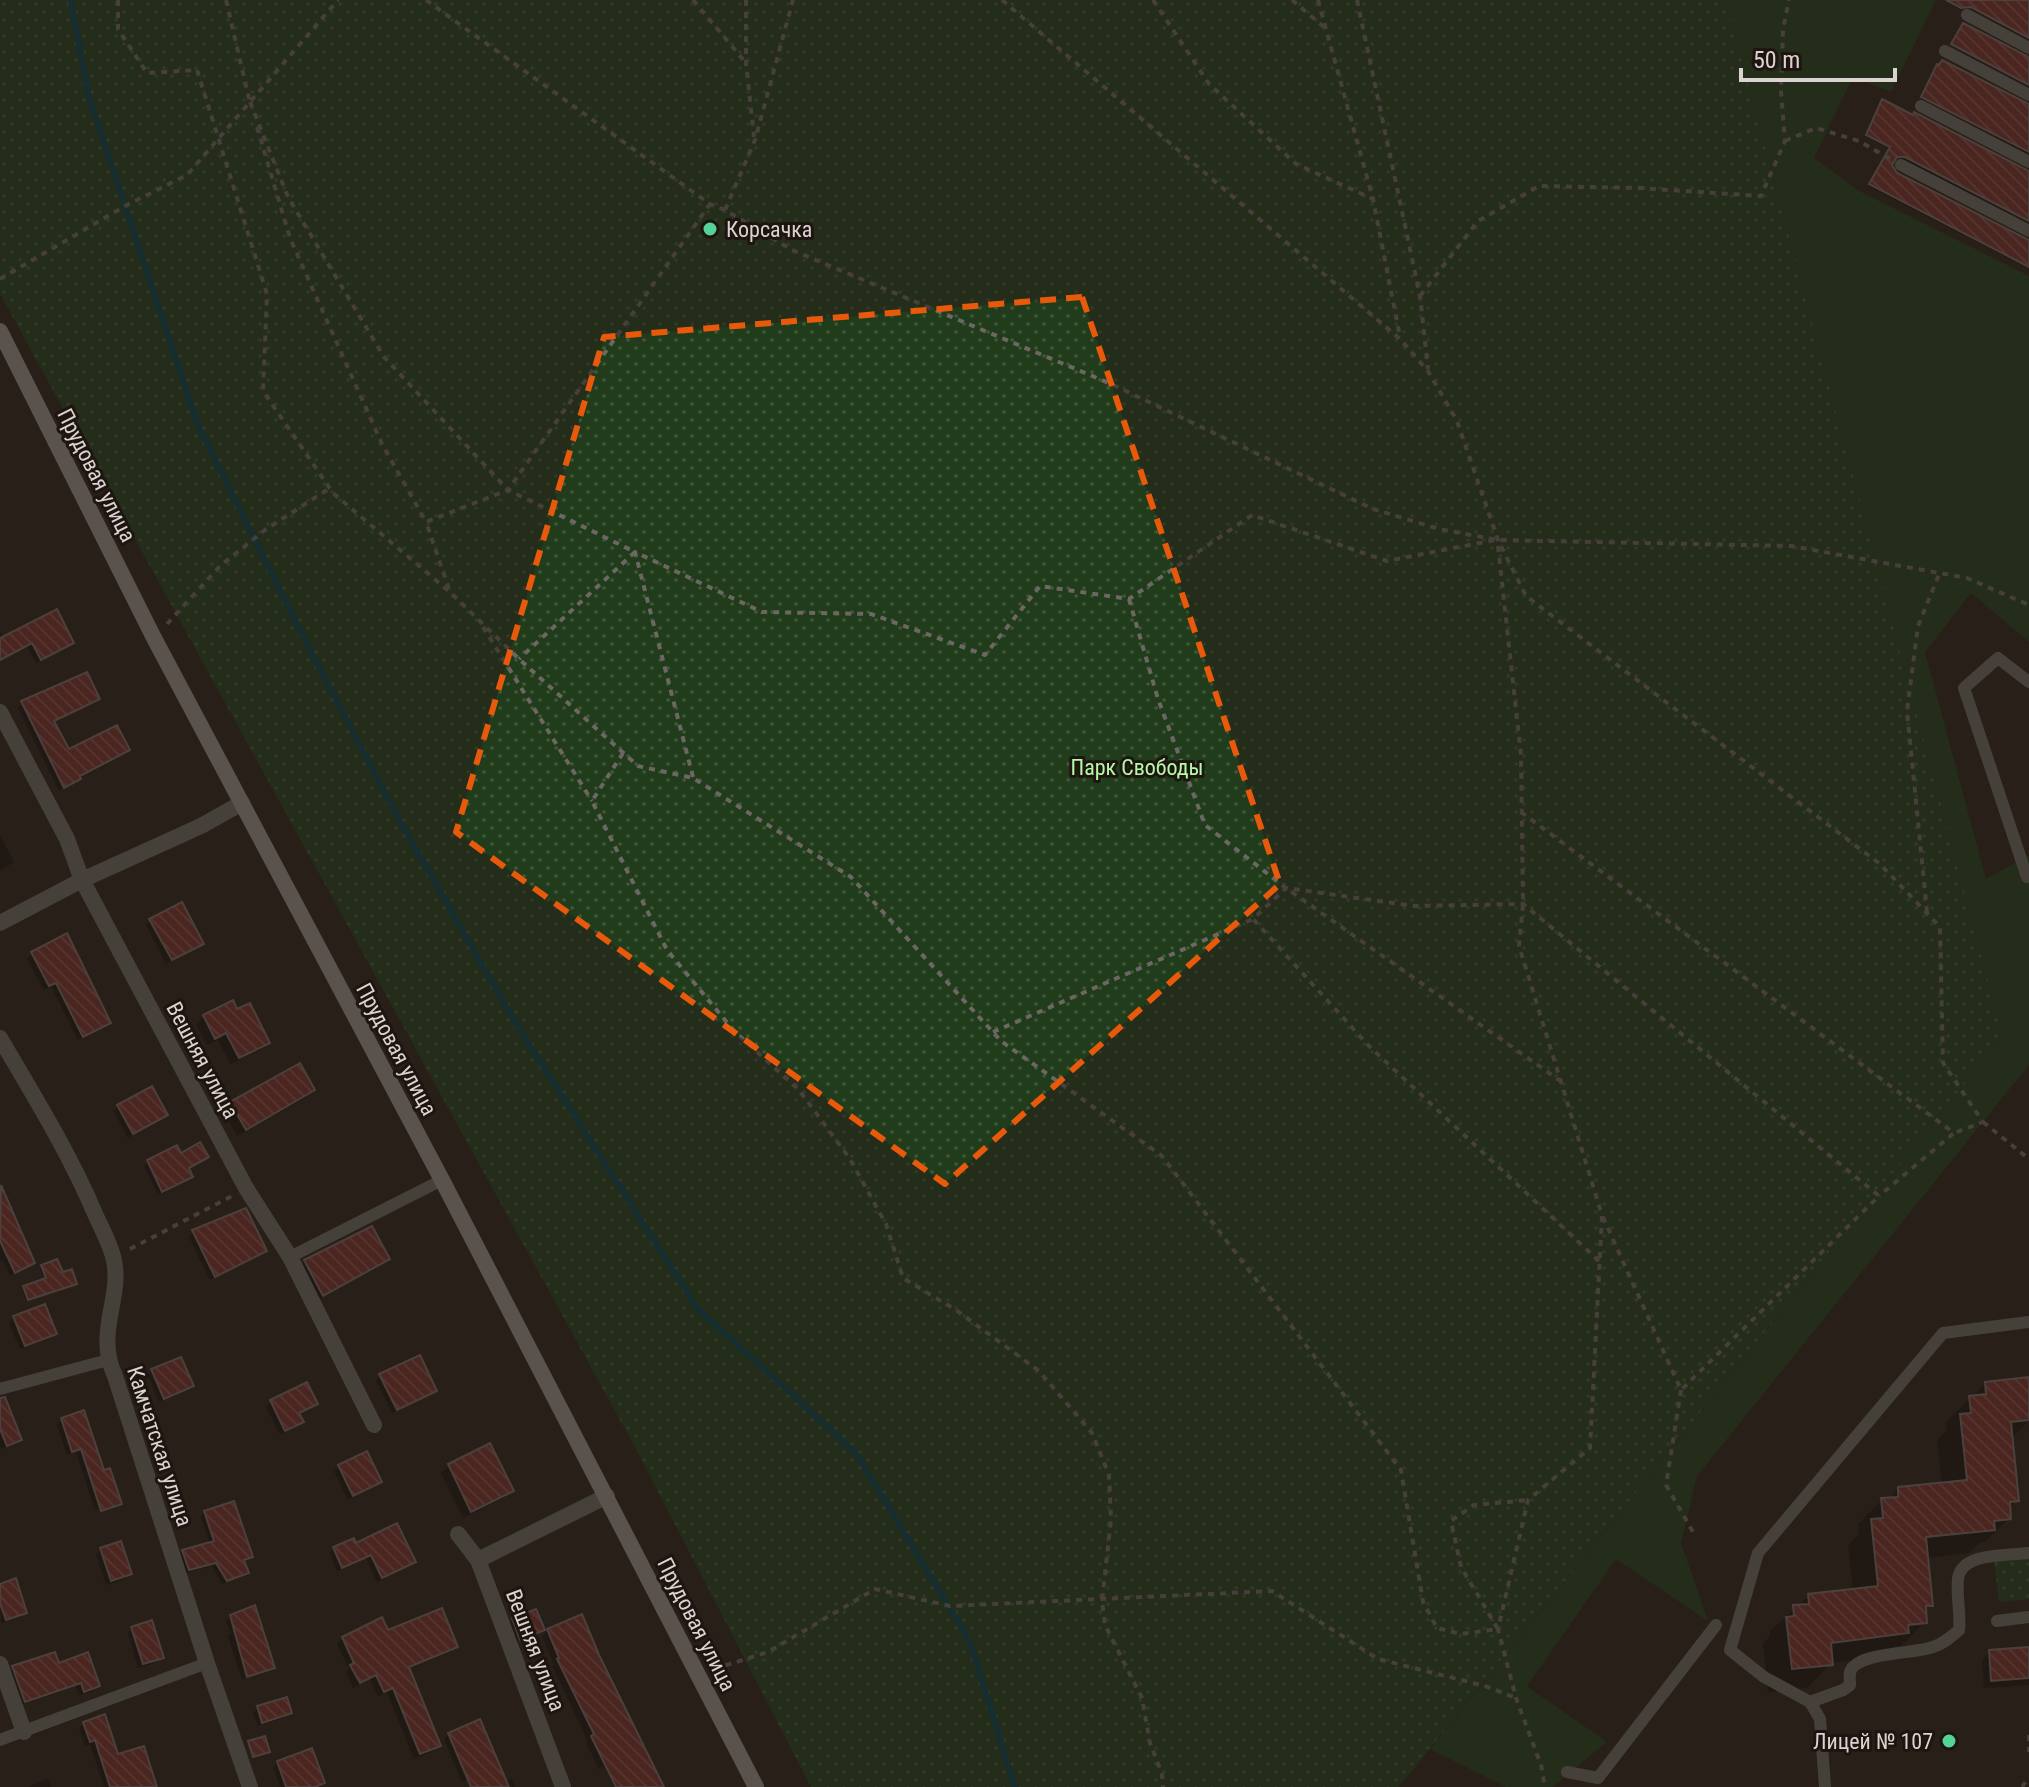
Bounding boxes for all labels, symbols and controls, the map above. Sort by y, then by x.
scale bar [1741,32,1895,82]
text: 50 m [1753,46,1800,74]
place label: Корсачка [726,217,812,242]
marker: Корсачка [701,220,719,238]
street label: Прудовая улица [52,404,141,546]
park label: Парк Свободы [1071,755,1203,780]
street label: Прудовая улица [351,979,442,1120]
street label: Вешняя улица [161,998,244,1123]
street label: Камчатская улица [122,1363,197,1529]
street label: Прудовая улица [652,1553,741,1695]
street label: Вешняя улица [501,1586,570,1715]
place label: Лицей № 107 [1813,1729,1933,1754]
marker: Лицей № 107 [1940,1732,1958,1750]

